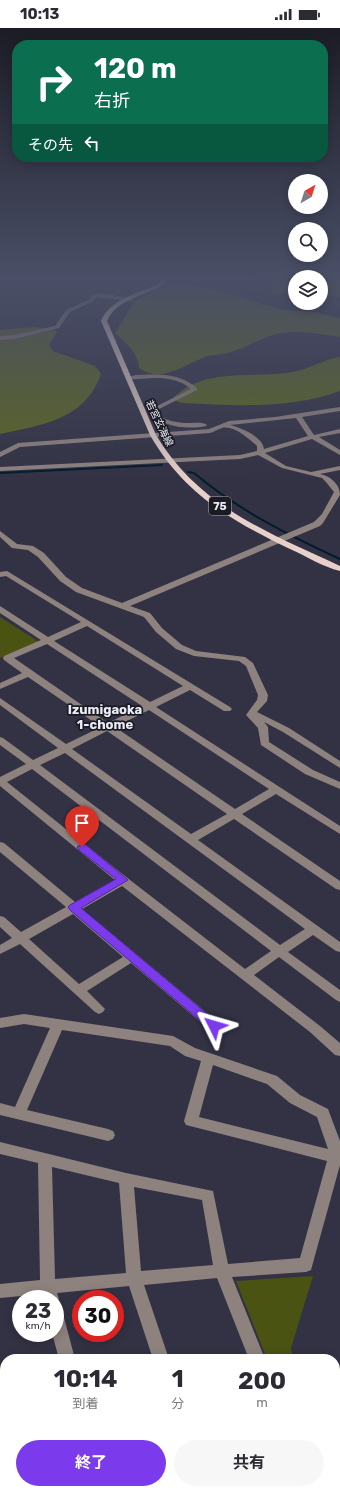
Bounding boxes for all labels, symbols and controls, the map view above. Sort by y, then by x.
text: 10:13 [20,5,59,23]
text: 120 m [94,52,177,85]
icon: right [28,56,80,108]
text: 右折 [94,90,130,112]
icon: left [81,132,103,154]
text: その先 [28,136,73,154]
north arrow [288,174,328,214]
map controls [288,174,328,310]
button: search [288,222,328,262]
button: layers [288,270,328,310]
street label: 若宮玄海線 [143,398,175,449]
road number: 75 [209,497,231,515]
district label: Izumigaoka 1-chome [68,702,142,732]
pin [65,806,99,847]
icon: arrive [71,812,93,834]
position arrow [193,1005,235,1047]
speed limit sign: 30 [72,1290,124,1342]
text: 23 [25,1299,51,1323]
text: km/h [26,1320,50,1332]
text: 10:14 [54,1365,117,1393]
text: 1 [172,1365,184,1393]
text: 200 [238,1367,286,1395]
text: m [256,1395,268,1410]
text: 到着 [73,1396,99,1411]
text: 分 [171,1396,184,1411]
button: 終了 [16,1440,166,1486]
button: 共有 [174,1440,324,1486]

